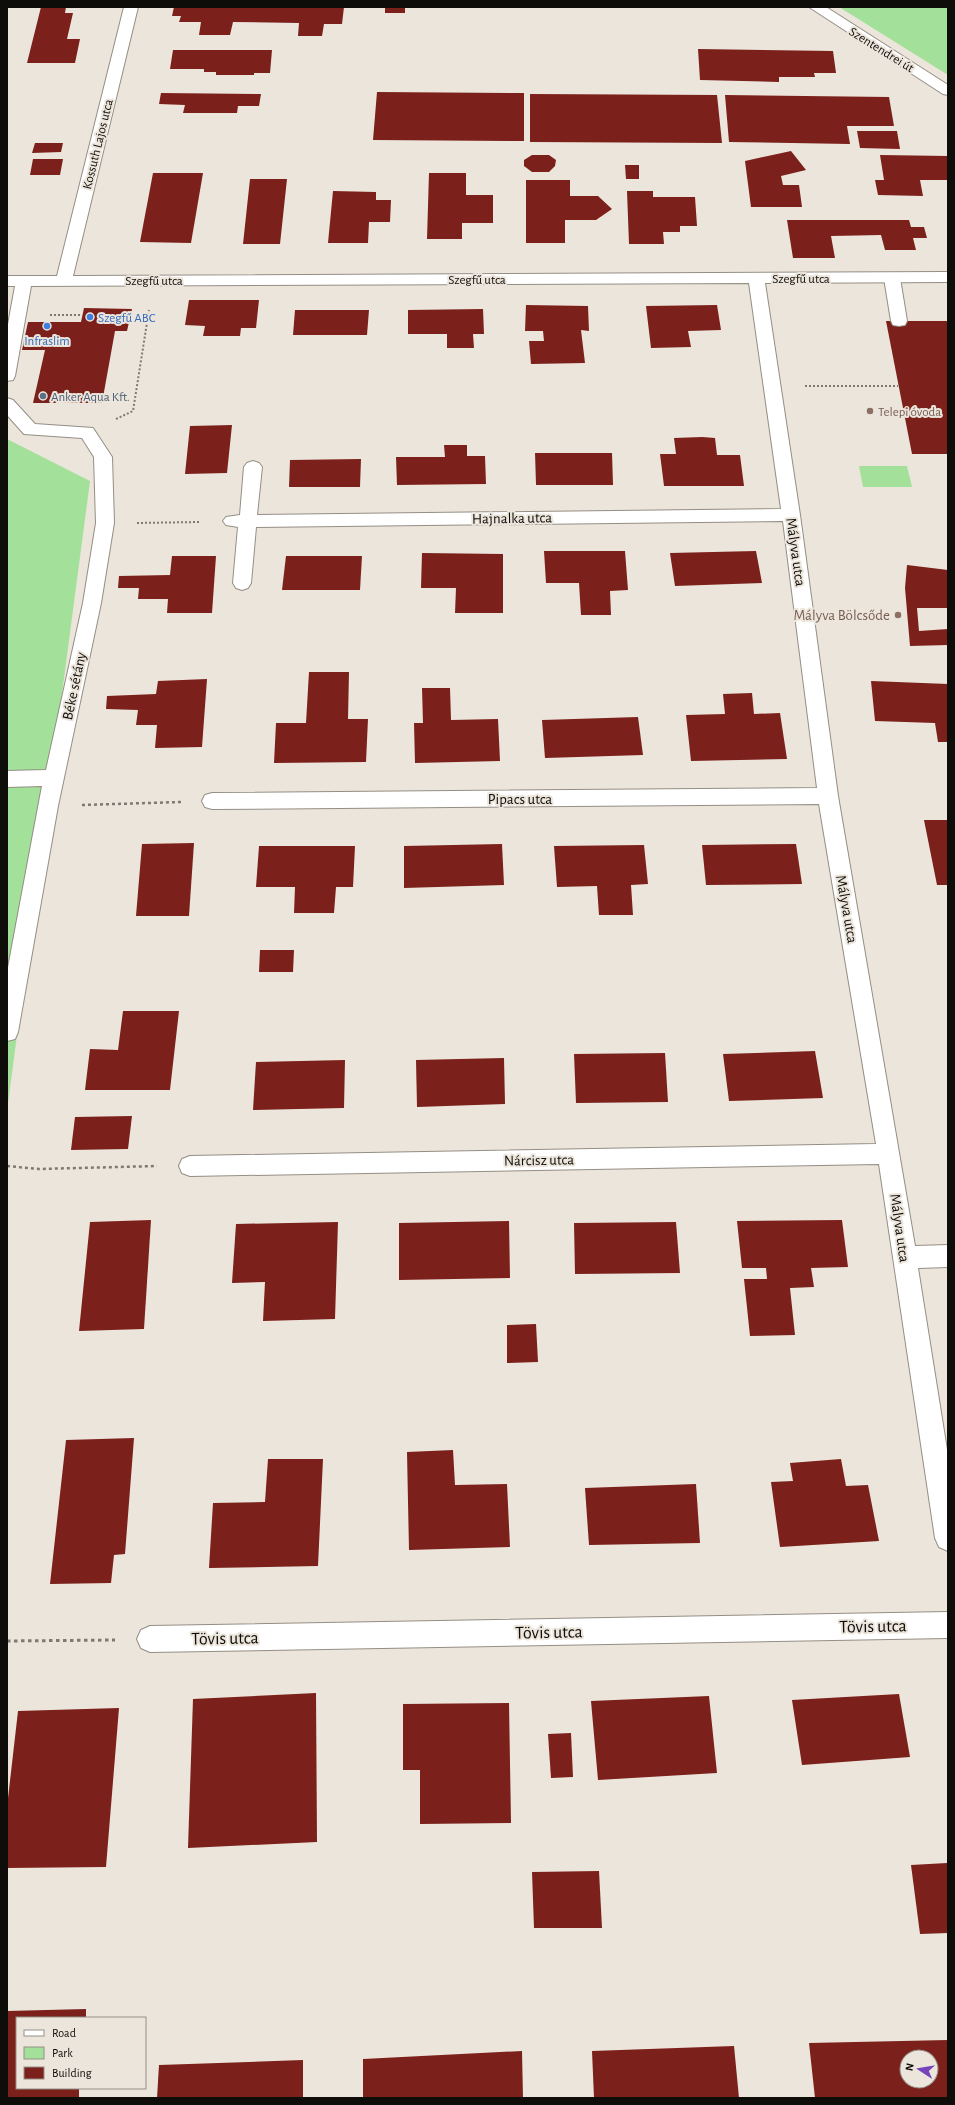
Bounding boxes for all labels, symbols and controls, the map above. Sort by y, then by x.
street label: Szentendrei út [847,25,916,75]
street label: Kossuth Lajos utca [81,98,116,191]
street label: Szegfű utca [772,273,830,286]
street label: Szegfű utca [448,274,506,287]
street label: Szegfű utca [125,275,183,288]
marker: Szegfű ABC [85,312,95,322]
place label: Szegfű ABC [98,312,156,325]
marker: Infraslim [42,321,52,331]
place label: Infraslim [24,335,70,348]
marker: Anker Aqua Kft. [38,391,48,401]
place label: Anker Aqua Kft. [51,391,130,404]
marker: Telepi óvoda [865,406,875,416]
place label: Telepi óvoda [878,406,941,419]
street label: Hajnalka utca [472,510,552,527]
street label: Mályva utca [783,517,808,587]
place label: Mályva Bölcsőde [793,608,890,623]
marker: Mályva Bölcsőde [893,610,903,620]
street label: Béke sétány [60,650,89,721]
street label: Pipacs utca [488,792,552,807]
street label: Mályva utca [833,874,860,944]
street label: Nárcisz utca [504,1152,574,1169]
street label: Mályva utca [887,1193,912,1263]
street label: Tövis utca [839,1617,907,1637]
street label: Tövis utca [515,1623,583,1643]
street label: Tövis utca [191,1629,259,1649]
legend [16,2017,146,2089]
text: Road [52,2027,76,2039]
text: Park [52,2047,73,2059]
north arrow [899,2049,939,2089]
text: N [904,2062,916,2072]
text: Building [52,2067,92,2079]

